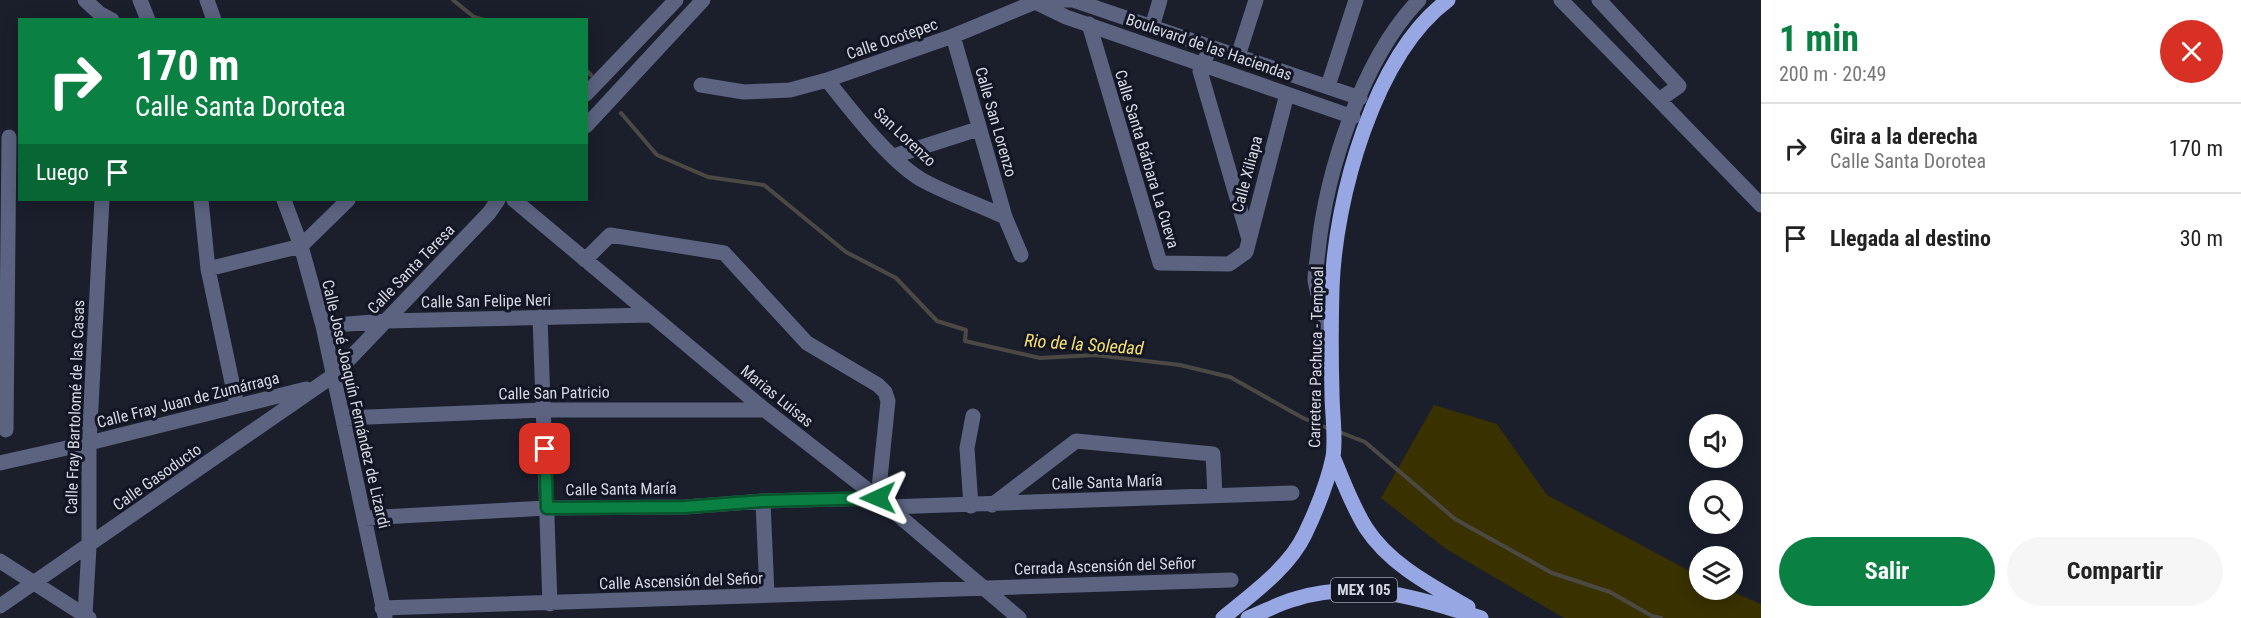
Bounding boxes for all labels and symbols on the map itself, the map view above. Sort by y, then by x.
street label: Boulevard de las Haciendas [1123,10,1295,84]
street label: Calle Ocotepec [844,15,940,63]
street label: Calle San Lorenzo [971,65,1021,179]
street label: Calle Santa Bárbara La Cueva [1111,68,1183,250]
street label: San Lorenzo [870,103,940,171]
street label: Calle Xiliapa [1228,134,1266,214]
street label: Calle Santa Teresa [364,220,458,318]
street label: Carretera Pachuca - Tempoal [1305,266,1327,448]
street label: Calle José Joaquín Fernández de Lizardi [318,278,394,530]
street label: Calle San Felipe Neri [421,290,551,312]
street label: Calle Fray Bartolomé de las Casas [62,299,88,515]
water label: Rio de la Soledad [1024,329,1145,359]
street label: Marias Luisas [737,361,817,431]
street label: Calle Fray Juan de Zumárraga [95,368,281,432]
street label: Calle San Patricio [498,383,610,403]
pin [519,423,570,474]
street label: Calle Gasoducto [109,440,205,514]
position arrow [846,466,910,530]
street label: Calle Santa María [1051,471,1163,493]
street label: Calle Santa María [565,479,677,499]
street label: Cerrada Ascensión del Señor [1014,553,1196,579]
street label: Calle Ascensión del Señor [599,569,763,593]
road number: MEX 105 [1331,578,1397,602]

